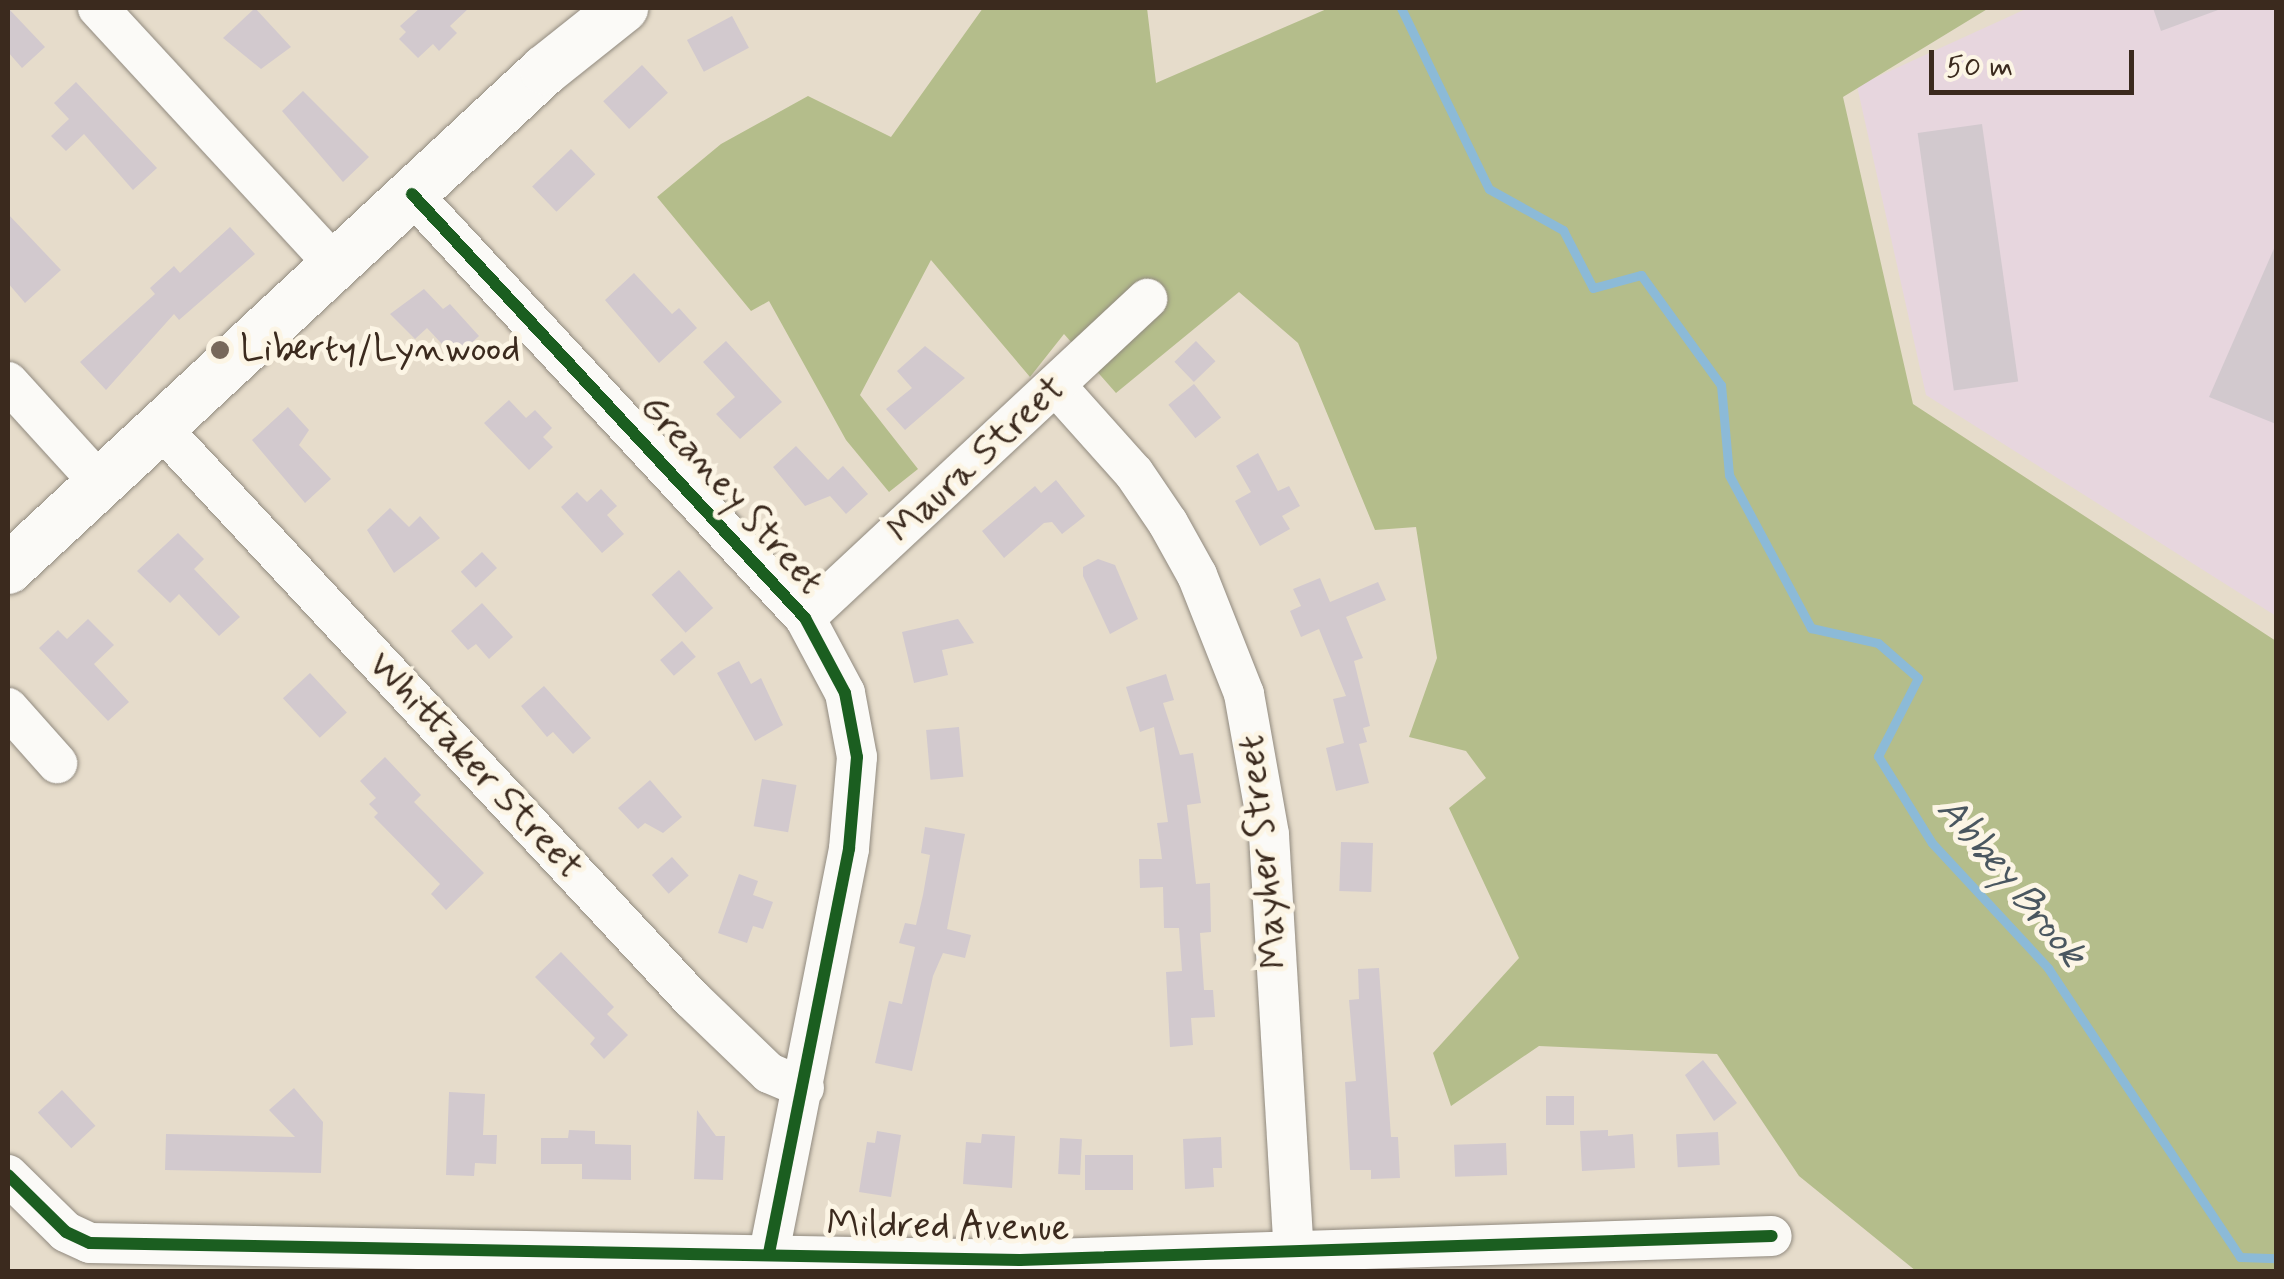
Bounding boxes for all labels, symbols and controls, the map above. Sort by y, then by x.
scale bar [1934,30,2139,92]
text: 50 m [1946,48,2013,87]
place label: Liberty/Lynwood [240,327,520,373]
marker: Liberty/Lynwood [209,339,231,361]
street label: Maura Street [880,367,1074,553]
street label: Greaney Street [627,383,835,607]
street label: Whittaker Street [358,643,592,889]
street label: Mayher Street [1229,729,1299,975]
water label: Abbey Brook [1926,787,2096,977]
street label: Mildred Avenue [821,1202,1075,1252]

